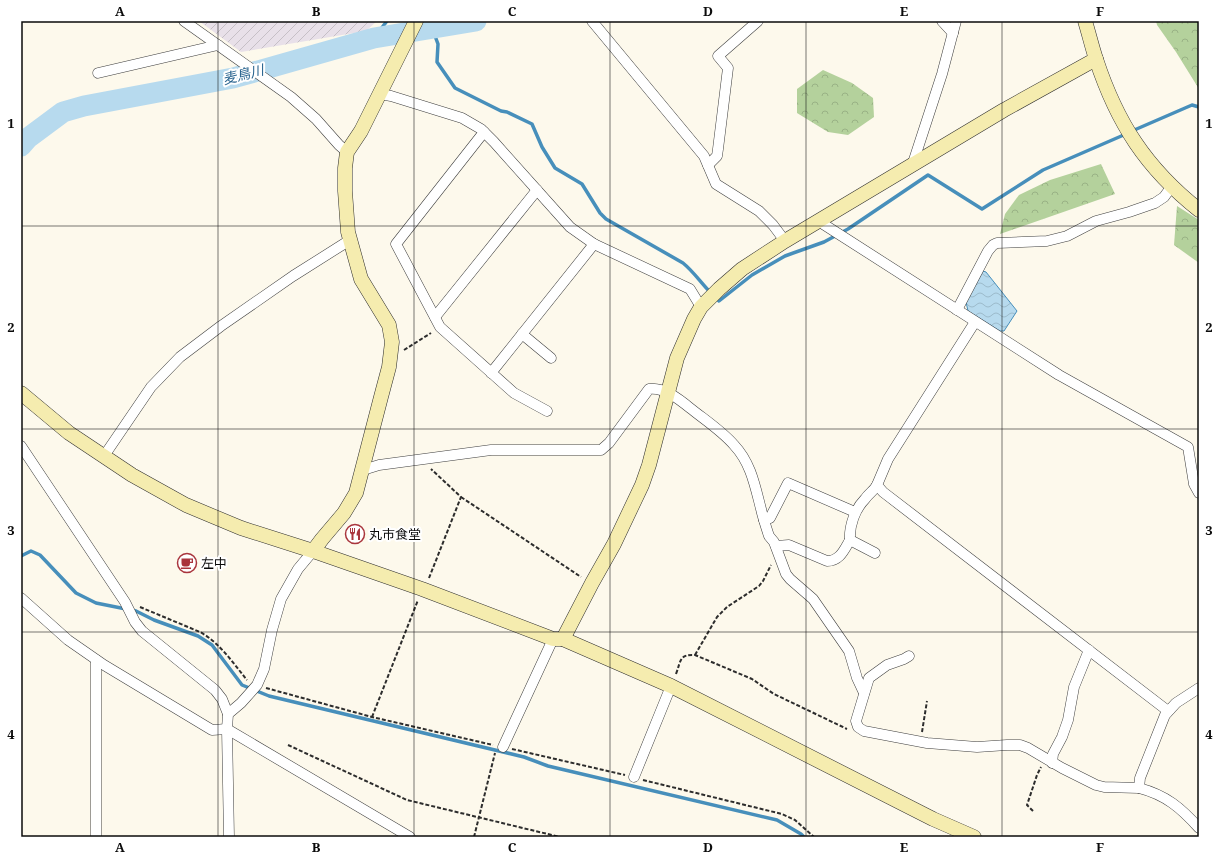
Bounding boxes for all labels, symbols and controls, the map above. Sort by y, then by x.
text: A [115,2,125,20]
text: B [312,2,321,20]
text: C [508,2,517,20]
text: D [703,2,713,20]
text: E [900,2,909,20]
text: F [1096,2,1104,20]
water label: 麦鳥川 [220,59,268,88]
text: 1 [7,114,15,132]
text: 1 [1205,114,1213,132]
text: 2 [7,318,15,336]
text: 2 [1205,318,1213,336]
text: 3 [7,521,15,539]
text: 3 [1205,521,1213,539]
restaurant icon: 丸市食堂 [344,523,366,545]
place label: 丸市食堂 [369,525,421,543]
cafe icon: 左中 [176,552,198,574]
place label: 左中 [201,554,227,572]
text: 4 [7,725,15,743]
text: 4 [1205,725,1213,743]
text: A [115,838,125,856]
text: B [312,838,321,856]
text: C [508,838,517,856]
text: D [703,838,713,856]
text: E [900,838,909,856]
text: F [1096,838,1104,856]

